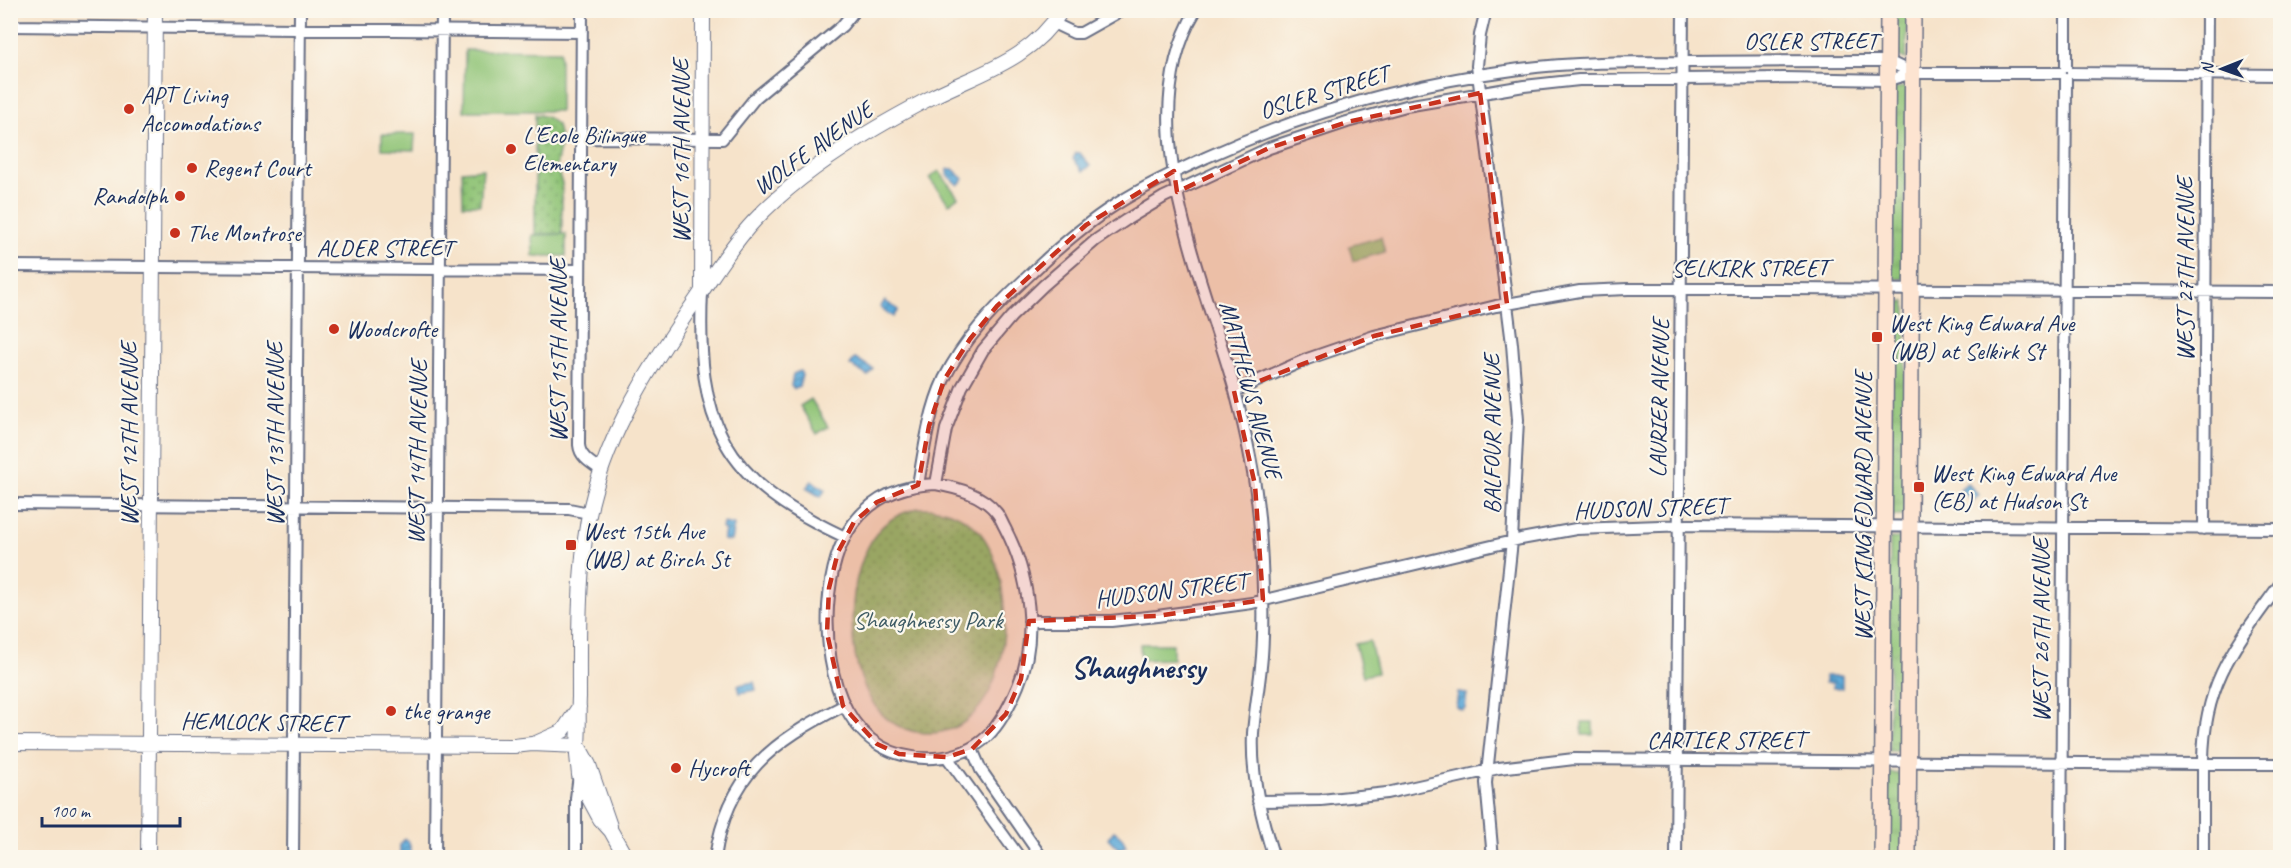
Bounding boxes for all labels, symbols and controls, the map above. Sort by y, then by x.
street label: OSLER STREET [1744,26,1883,56]
north arrow [2192,39,2252,99]
street label: WEST 16TH AVENUE [666,56,696,243]
street label: OSLER STREET [1256,57,1397,126]
text: N [2198,61,2218,74]
place label: APT Living Accomodations [141,80,262,138]
street label: WOLFE AVENUE [747,93,881,201]
marker: APT Living Accomodations [122,102,136,116]
place label: L'Ecole Bilingue Elementary [523,120,647,178]
marker: L'Ecole Bilingue Elementary [504,142,518,156]
place label: Regent Court [204,153,313,183]
marker: Regent Court [185,161,199,175]
street label: WEST 27TH AVENUE [2170,174,2200,361]
place label: Randolph [92,181,169,211]
marker: Randolph [173,189,187,203]
place label: The Montrose [187,218,303,248]
marker: The Montrose [168,226,182,240]
street label: ALDER STREET [317,233,458,263]
street label: SELKIRK STREET [1671,253,1835,283]
street label: WEST 15TH AVENUE [543,255,573,442]
street label: MATTHEWS AVENUE [1213,298,1290,485]
place label: West King Edward Ave (WB) at Selkirk St [1889,308,2077,366]
place label: Woodcrofte [346,314,439,344]
street label: LAURIER AVENUE [1643,315,1675,478]
marker: Woodcrofte [327,322,341,336]
marker: West King Edward Ave (WB) at Selkirk St [1870,330,1884,344]
street label: WEST 12TH AVENUE [114,339,144,526]
street label: WEST 13TH AVENUE [260,339,290,526]
street label: BALFOUR AVENUE [1477,351,1507,514]
street label: WEST 14TH AVENUE [400,356,434,544]
street label: WEST KING EDWARD AVENUE [1848,368,1878,641]
place label: West King Edward Ave (EB) at Hudson St [1931,458,2119,516]
marker: West King Edward Ave (EB) at Hudson St [1912,480,1926,494]
street label: HUDSON STREET [1573,490,1733,526]
place label: West 15th Ave (WB) at Birch St [583,516,732,574]
street label: WEST 26TH AVENUE [2026,535,2056,722]
marker: West 15th Ave (WB) at Birch St [564,538,578,552]
street label: HUDSON STREET [1093,565,1255,614]
park label: Shaughnessy Park [853,605,1005,635]
district label: Shaughnessy [1071,649,1208,687]
place label: the grange [403,696,492,726]
marker: the grange [384,704,398,718]
street label: HEMLOCK STREET [181,706,351,739]
street label: CARTIER STREET [1647,725,1811,755]
place label: Hycroft [688,753,751,783]
marker: Hycroft [669,761,683,775]
scale bar [42,790,180,828]
text: 100 m [51,800,92,822]

